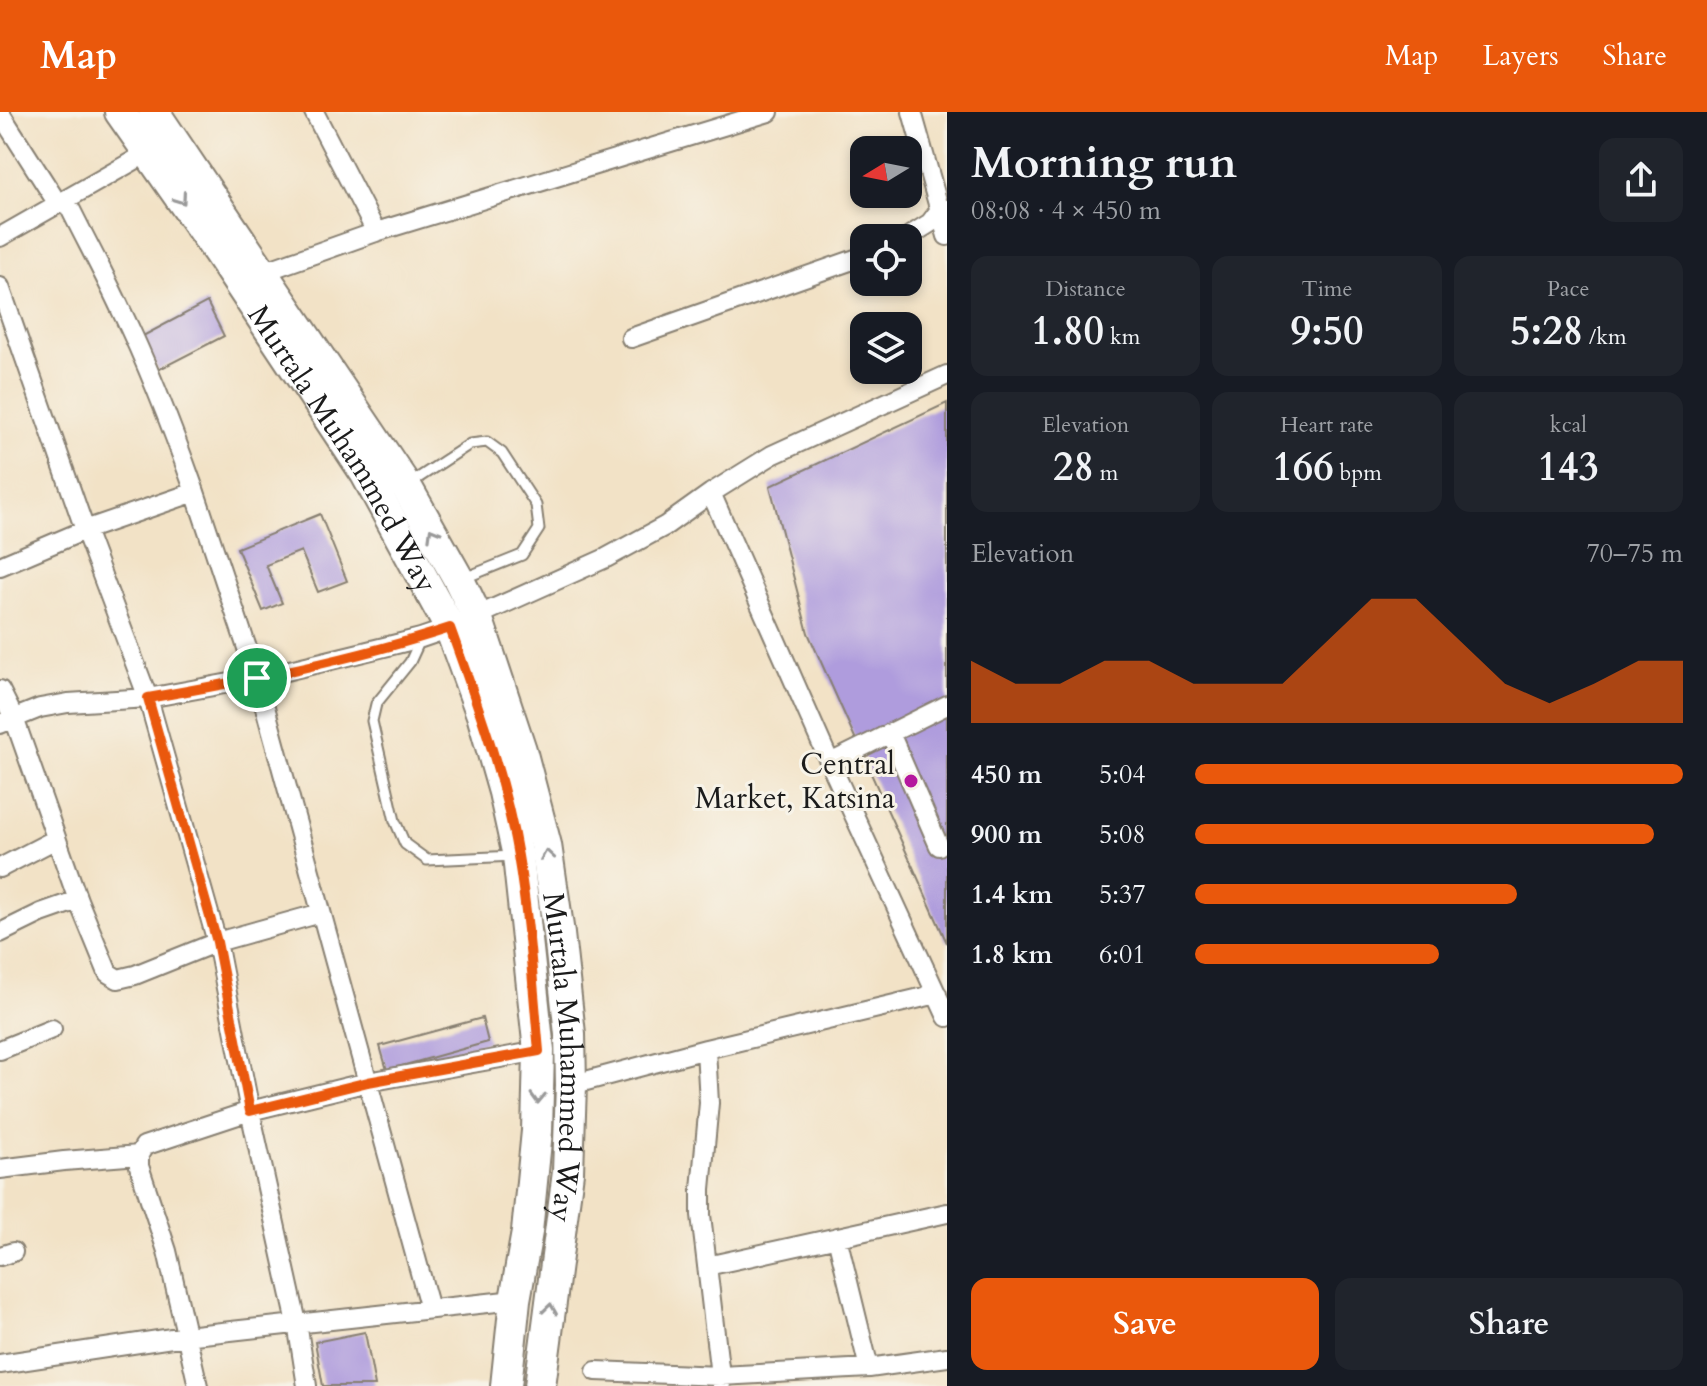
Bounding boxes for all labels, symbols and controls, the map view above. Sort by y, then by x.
text: Map [40,30,117,82]
text: Map [1385,37,1438,75]
text: Layers [1482,37,1559,75]
text: Share [1603,37,1667,75]
text: Morning run [971,133,1237,193]
north arrow [850,136,922,208]
map controls [850,136,922,384]
button: share [1599,138,1683,222]
one-way arrow [171,190,186,204]
text: 08:08 · 4 × 450 m [971,193,1161,228]
button: locate [850,224,922,296]
text: Distance [1045,274,1126,304]
text: Time [1302,274,1352,304]
text: Pace [1547,274,1590,304]
street label: Murtala Muhammed Way [238,297,447,600]
text: 1.80 [1031,304,1104,359]
text: 9:50 [1290,304,1364,359]
text: 5:28 [1510,304,1583,359]
button: layers [850,312,922,384]
text: km [1104,322,1140,352]
text: /km [1583,322,1627,352]
text: Elevation [1042,410,1129,440]
text: Heart rate [1280,410,1374,440]
text: kcal [1550,410,1587,440]
text: 28 [1053,440,1094,495]
text: 166 [1272,440,1334,495]
text: 143 [1538,440,1599,495]
text: m [1094,458,1118,488]
text: bpm [1334,458,1382,488]
one-way arrow [427,527,442,541]
text: Elevation [971,536,1074,571]
text: 70–75 m [1586,536,1683,571]
pin [223,644,291,712]
icon: arrive [235,656,279,700]
place label: Central Market, Katsina [695,744,895,819]
text: 450 m [971,757,1042,792]
text: 5:04 [1099,757,1146,792]
marker: Central Market, Katsina [902,772,920,790]
text: 900 m [971,817,1042,852]
text: 5:08 [1099,817,1146,852]
one-way arrow [540,849,557,862]
text: 1.4 km [971,877,1052,912]
text: 5:37 [1099,877,1146,912]
street label: Murtala Muhammed Way [533,889,592,1225]
text: 1.8 km [971,937,1052,972]
text: 6:01 [1099,937,1146,972]
one-way arrow [529,1092,546,1105]
button: Save [971,1278,1319,1370]
button: Share [1335,1278,1683,1370]
one-way arrow [541,1302,558,1316]

